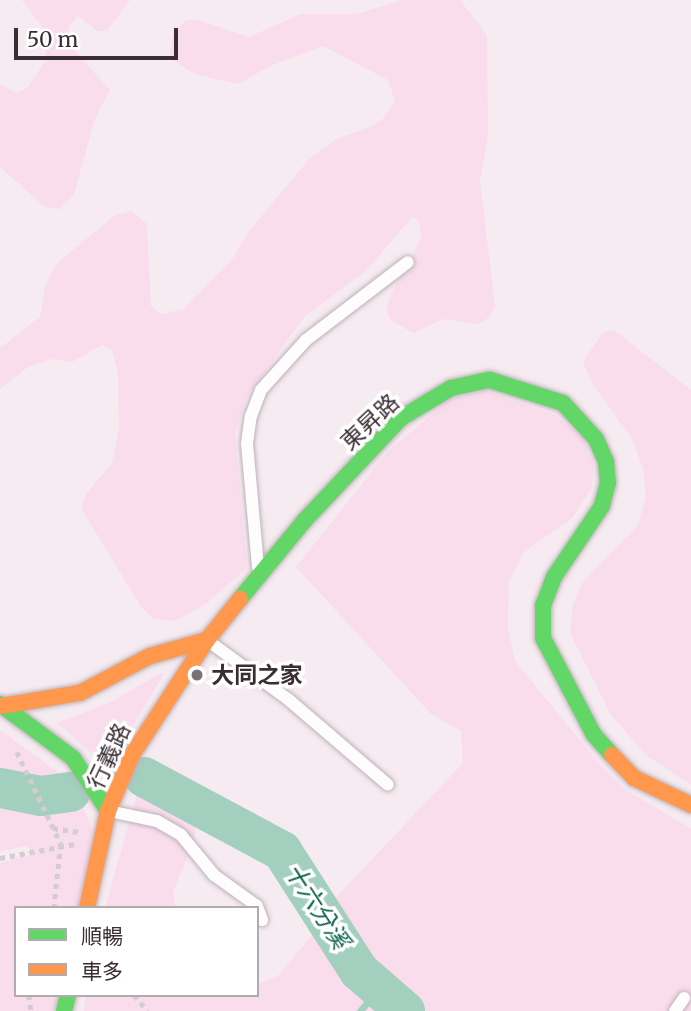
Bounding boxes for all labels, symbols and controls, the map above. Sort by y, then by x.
scale bar [18,14,182,58]
text: 50 m [27,26,78,53]
street label: 東昇路 [335,388,405,456]
place label: 大同之家 [211,661,303,689]
marker: 大同之家 [189,667,205,683]
street label: 行義路 [82,719,136,793]
water label: 十六分溪 [279,858,355,954]
legend [14,906,259,997]
text: 順暢 [81,923,123,950]
text: 車多 [81,958,123,985]

